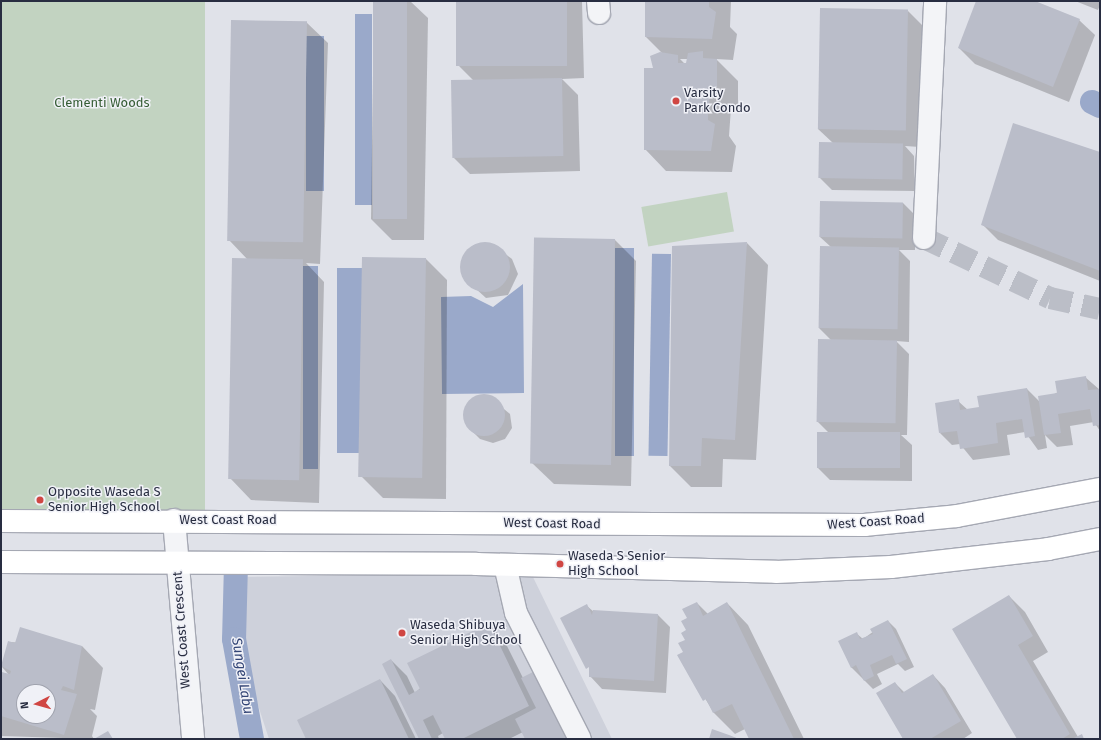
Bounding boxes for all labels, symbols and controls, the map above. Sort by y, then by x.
place label: Varsity Park Condo [684,86,751,117]
park label: Clementi Woods [54,95,150,111]
marker: Varsity Park Condo [671,96,681,106]
place label: Opposite Waseda S Senior High School [48,485,161,516]
marker: Opposite Waseda S Senior High School [35,495,45,505]
street label: West Coast Road [827,511,925,533]
street label: West Coast Road [179,512,277,528]
street label: West Coast Road [503,515,601,533]
place label: Waseda S Senior High School [568,549,665,580]
marker: Waseda S Senior High School [555,559,565,569]
street label: West Coast Crescent [170,571,194,689]
place label: Waseda Shibuya Senior High School [410,618,522,649]
marker: Waseda Shibuya Senior High School [397,628,407,638]
water label: Sungei Labu [228,637,256,715]
north arrow [16,684,56,724]
text: N [18,701,31,710]

